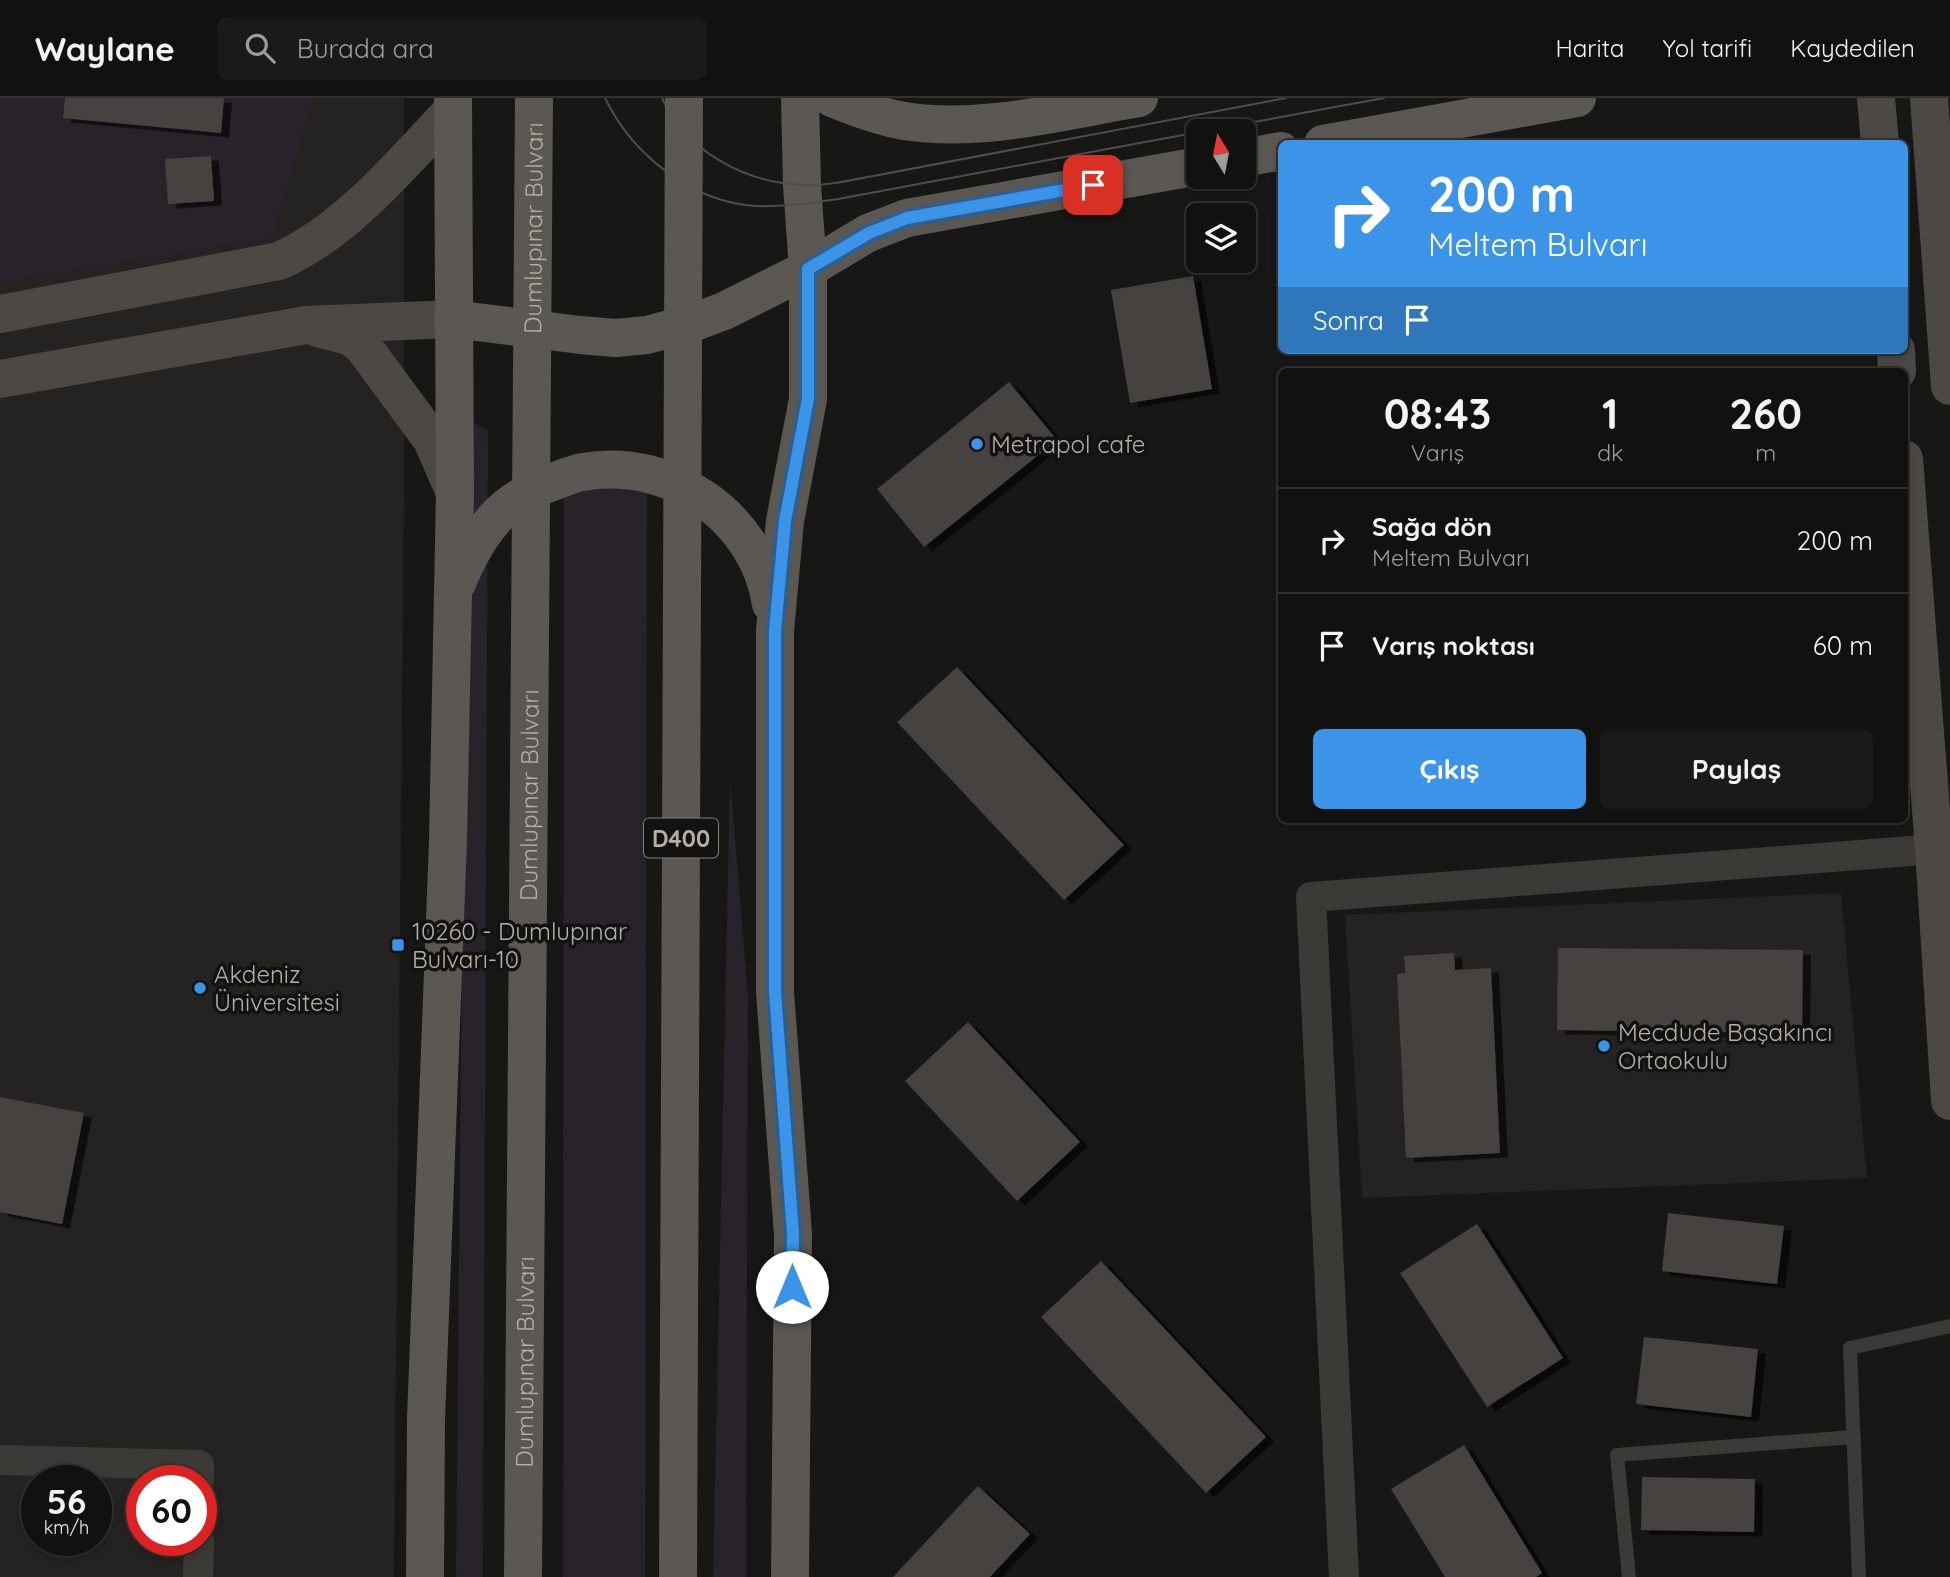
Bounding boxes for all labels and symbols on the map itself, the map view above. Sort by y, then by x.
north arrow [1186,119,1256,189]
street label: Dumlupınar Bulvarı [517,122,549,334]
pin [1063,155,1123,215]
place label: Metrapol cafe [991,429,1145,459]
marker: Metrapol cafe [969,436,985,452]
street label: Dumlupınar Bulvarı [513,689,545,901]
road number: D400 [644,818,718,858]
place label: 10260 - Dumlupınar Bulvarı-10 [412,916,627,974]
marker: 10260 - Dumlupınar Bulvarı-10 [390,937,406,953]
place label: Akdeniz Üniversitesi [214,959,340,1017]
marker: Akdeniz Üniversitesi [192,980,208,996]
place label: Mecdude Başakıncı Ortaokulu [1618,1017,1832,1075]
marker: Mecdude Başakıncı Ortaokulu [1596,1038,1612,1054]
position arrow [755,1250,829,1324]
street label: Dumlupınar Bulvarı [509,1256,540,1468]
speed limit sign: 60 [126,1465,217,1556]

